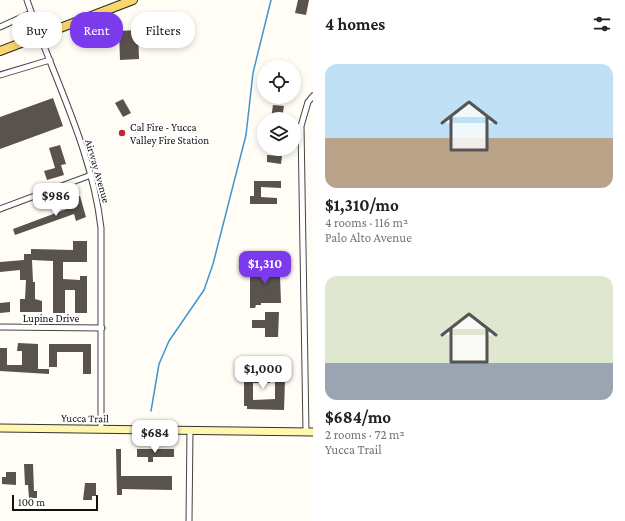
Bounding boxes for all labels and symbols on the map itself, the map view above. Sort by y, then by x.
place label: Cal Fire - Yucca Valley Fire Station [130,121,209,147]
marker: Cal Fire - Yucca Valley Fire Station [117,128,127,138]
street label: Airway Avenue [82,138,113,205]
pin: $986 [32,183,80,217]
pin: $1,310 [232,251,298,285]
street label: Lupine Drive [23,312,79,325]
pin: $1,000 [230,356,296,390]
street label: Yucca Trail [61,412,109,424]
pin: $684 [131,420,179,454]
scale bar [12,493,98,512]

